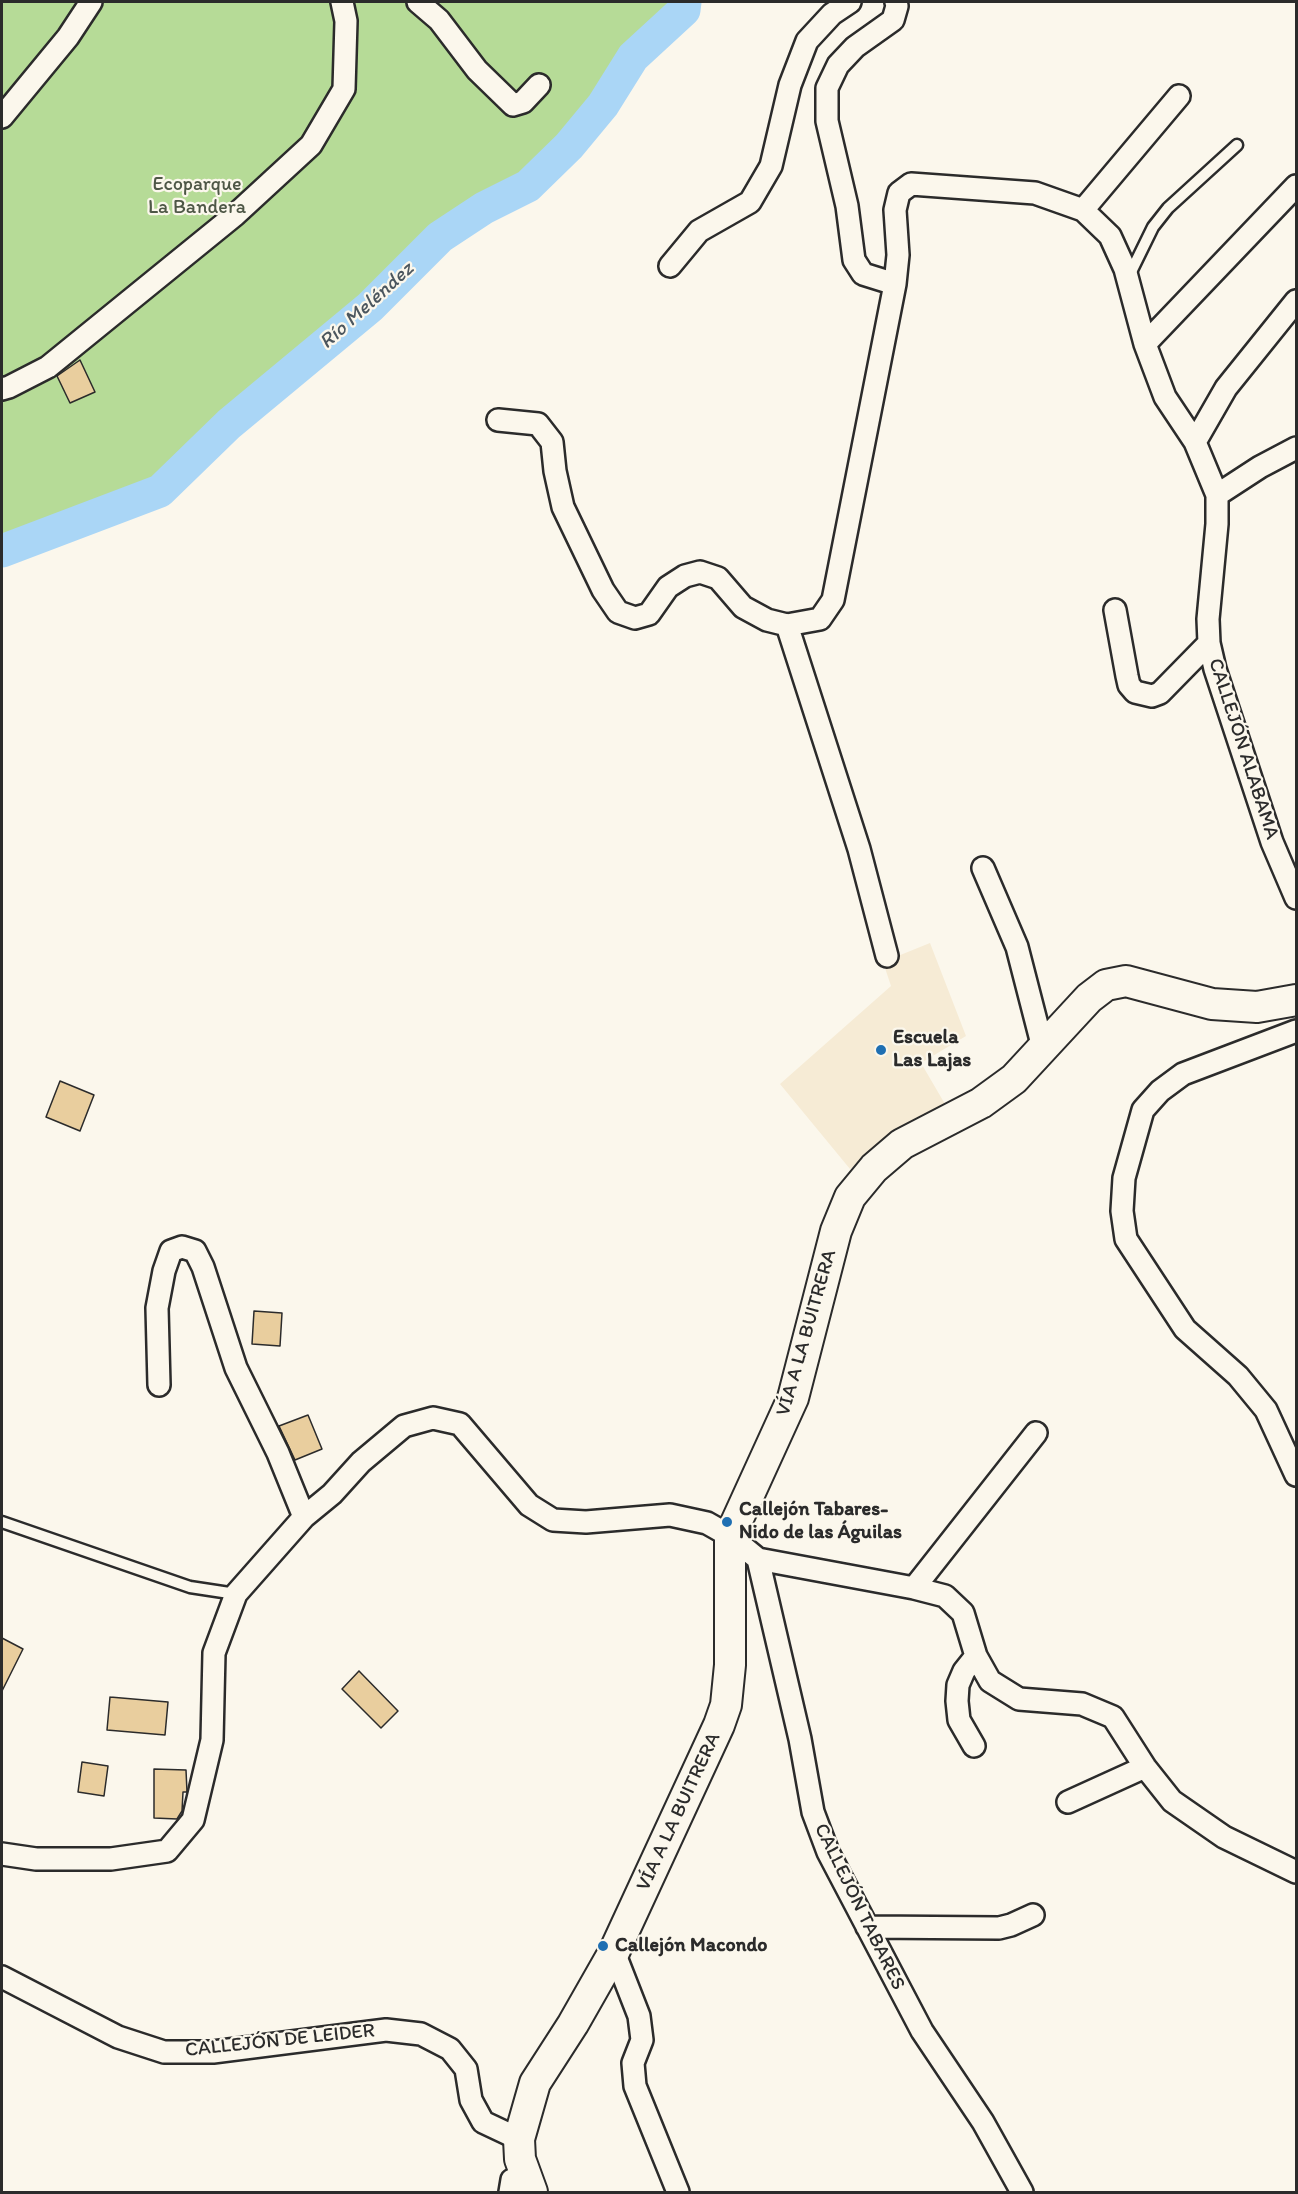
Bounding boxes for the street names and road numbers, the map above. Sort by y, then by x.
street label: CALLEJÓN ALABAMA [1202,655,1284,843]
street label: VÍA A LA BUITRERA [772,1247,842,1419]
street label: VÍA A LA BUITRERA [632,1729,726,1895]
street label: CALLEJÓN TABARES [808,1820,910,1994]
street label: CALLEJÓN DE LEIDER [184,2019,376,2063]

